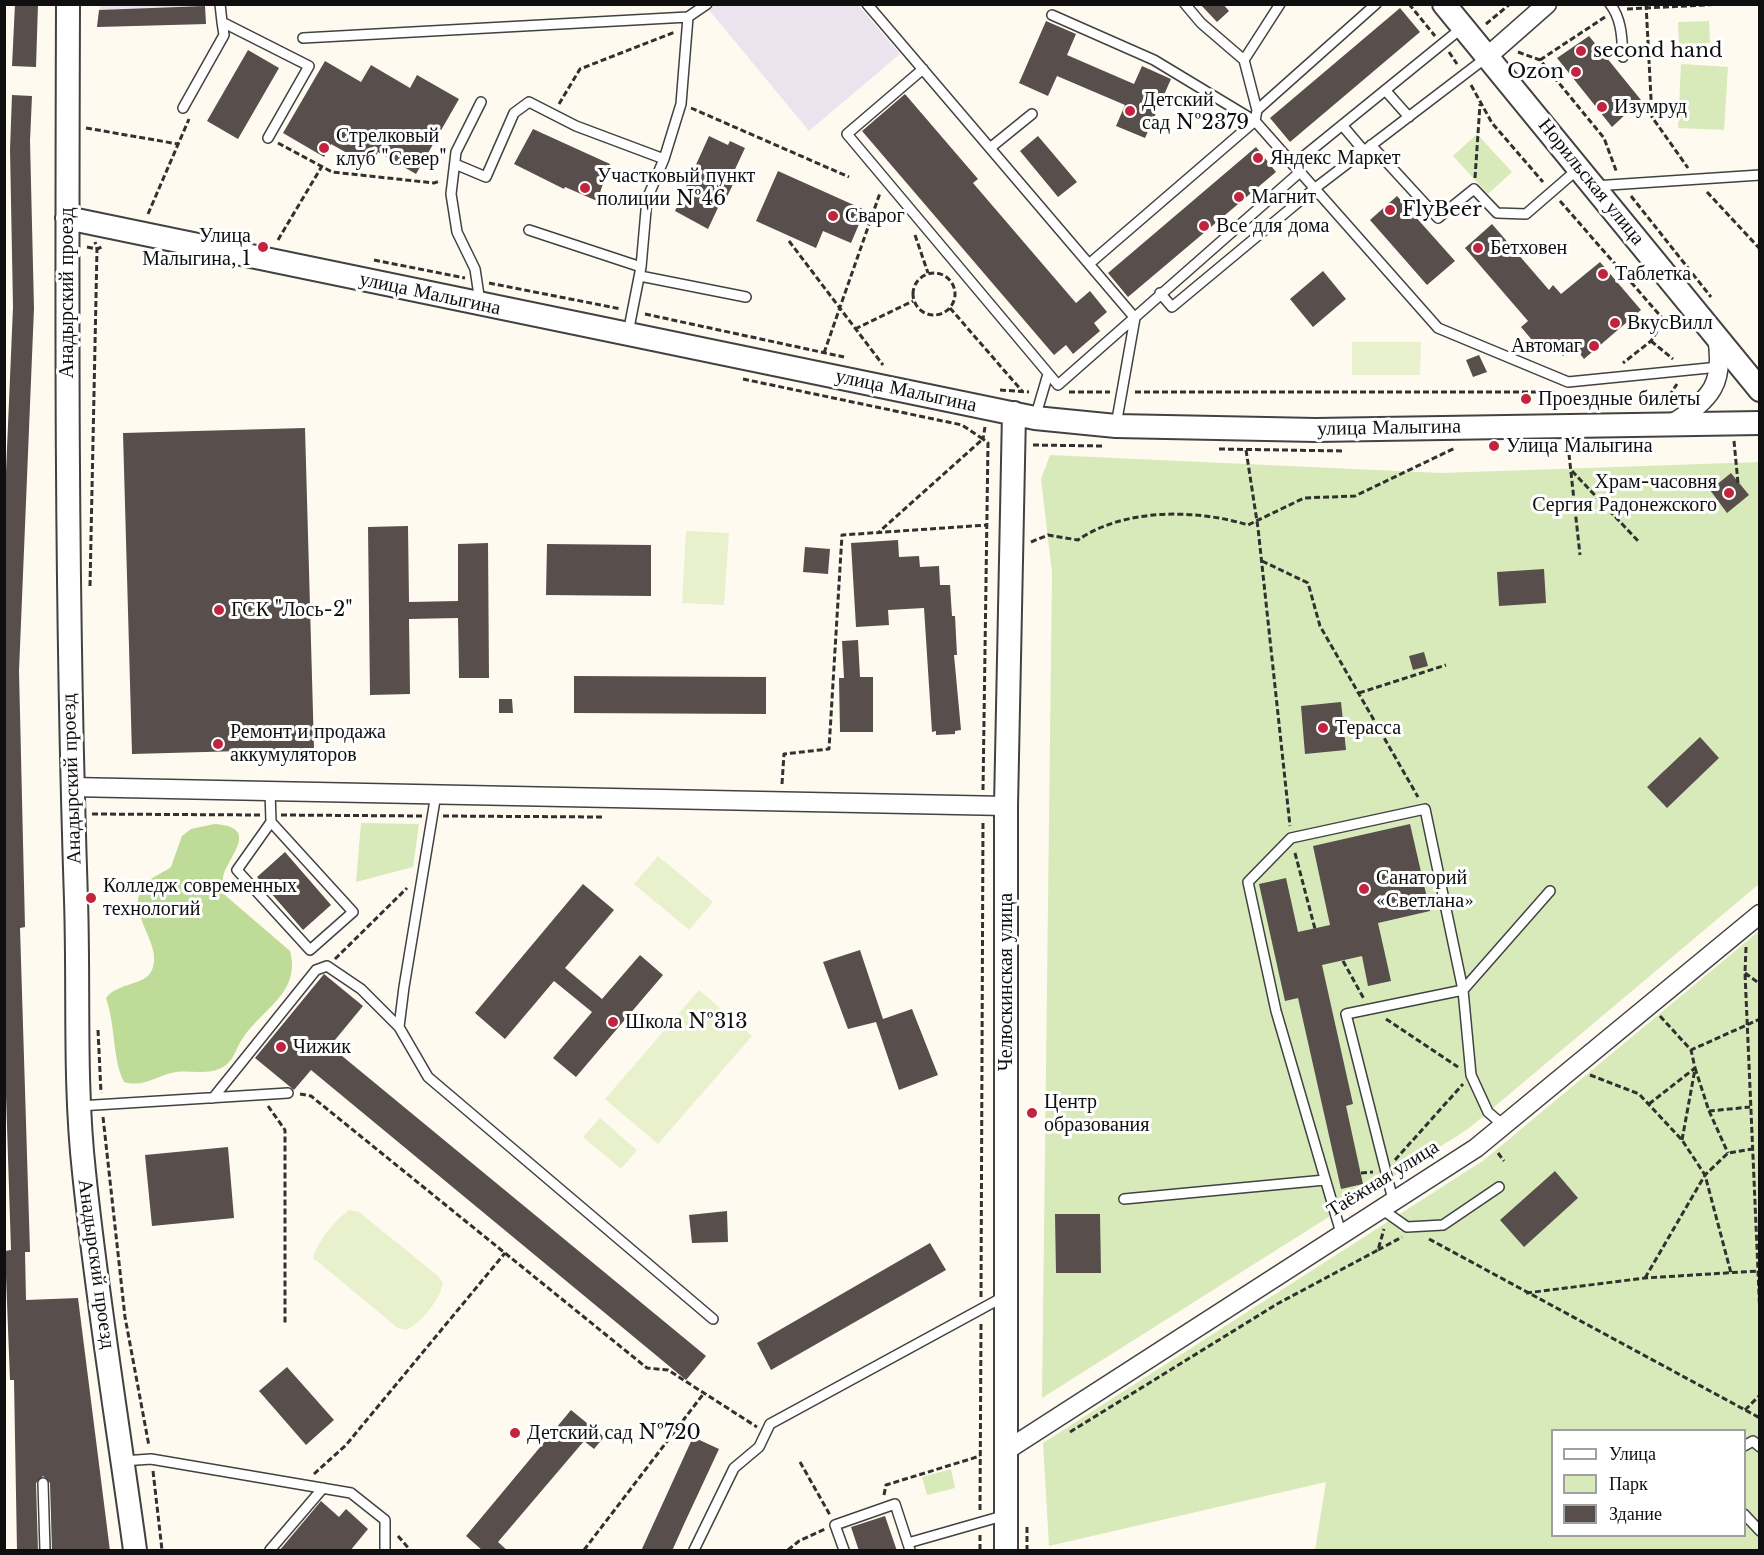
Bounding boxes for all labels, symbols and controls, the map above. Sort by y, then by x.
place label: second hand [1593,39,1722,63]
marker: second hand [1574,44,1588,58]
place label: Ozon [1507,60,1564,84]
marker: Ozon [1569,65,1583,79]
place label: Детский сад №2379 [1142,88,1249,135]
place label: Изумруд [1614,95,1687,119]
marker: Изумруд [1595,100,1609,114]
marker: Детский сад №2379 [1123,104,1137,118]
street label: Норильская улица [1533,114,1649,250]
place label: Стрелковый клуб "Север" [336,124,447,171]
marker: Стрелковый клуб "Север" [317,141,331,155]
place label: Яндекс Маркет [1270,146,1400,170]
marker: Яндекс Маркет [1251,151,1265,165]
place label: Участковый пункт полиции №46 [597,164,755,211]
marker: Участковый пункт полиции №46 [578,181,592,195]
place label: Магнит [1251,185,1316,209]
marker: Магнит [1232,190,1246,204]
place label: FlyBeer [1402,198,1482,222]
marker: FlyBeer [1383,203,1397,217]
place label: Сварог [845,204,905,228]
street label: Анадырский проезд [55,207,79,379]
marker: Сварог [826,209,840,223]
place label: Все для дома [1216,214,1329,238]
marker: Все для дома [1197,219,1211,233]
place label: Улица Малыгина, 1 [142,224,251,271]
place label: Бетховен [1490,236,1567,260]
marker: Улица Малыгина, 1 [256,240,270,254]
marker: Бетховен [1471,241,1485,255]
place label: Таблетка [1615,262,1691,286]
street label: улица Малыгина [357,267,503,321]
marker: Таблетка [1596,267,1610,281]
place label: ВкусВилл [1627,311,1713,335]
marker: ВкусВилл [1608,316,1622,330]
place label: Автомаг [1511,334,1582,358]
marker: Автомаг [1587,339,1601,353]
street label: улица Малыгина [833,364,979,418]
place label: Проездные билеты [1538,387,1700,411]
marker: Проездные билеты [1519,392,1533,406]
street label: улица Малыгина [1317,415,1461,441]
place label: Улица Малыгина [1506,434,1653,458]
marker: Улица Малыгина [1487,439,1501,453]
place label: Храм-часовня Сергия Радонежского [1532,470,1717,517]
marker: Храм-часовня Сергия Радонежского [1722,486,1736,500]
place label: ГСК "Лось-2" [231,598,353,622]
marker: ГСК "Лось-2" [212,603,226,617]
street label: Анадырский проезд [57,693,87,865]
place label: Терасса [1335,716,1401,740]
place label: Ремонт и продажа аккумуляторов [230,720,386,767]
marker: Терасса [1316,721,1330,735]
marker: Ремонт и продажа аккумуляторов [211,737,225,751]
place label: Санаторий «Светлана» [1376,866,1474,913]
place label: Колледж современных технологий [103,874,297,921]
marker: Санаторий «Светлана» [1357,882,1371,896]
marker: Колледж современных технологий [84,891,98,905]
street label: Челюскинская улица [994,893,1018,1071]
place label: Школа №313 [625,1010,747,1034]
marker: Школа №313 [606,1015,620,1029]
place label: Чижик [293,1035,351,1059]
marker: Чижик [274,1040,288,1054]
place label: Центр образования [1044,1090,1149,1137]
marker: Центр образования [1025,1106,1039,1120]
street label: Таёжная улица [1323,1135,1443,1223]
street label: Анадырский проезд [72,1178,120,1350]
place label: Детский сад №720 [527,1421,701,1445]
marker: Детский сад №720 [508,1426,522,1440]
legend [1551,1429,1746,1537]
text: Улица [1609,1443,1656,1465]
text: Парк [1609,1473,1648,1495]
text: Здание [1609,1503,1662,1525]

